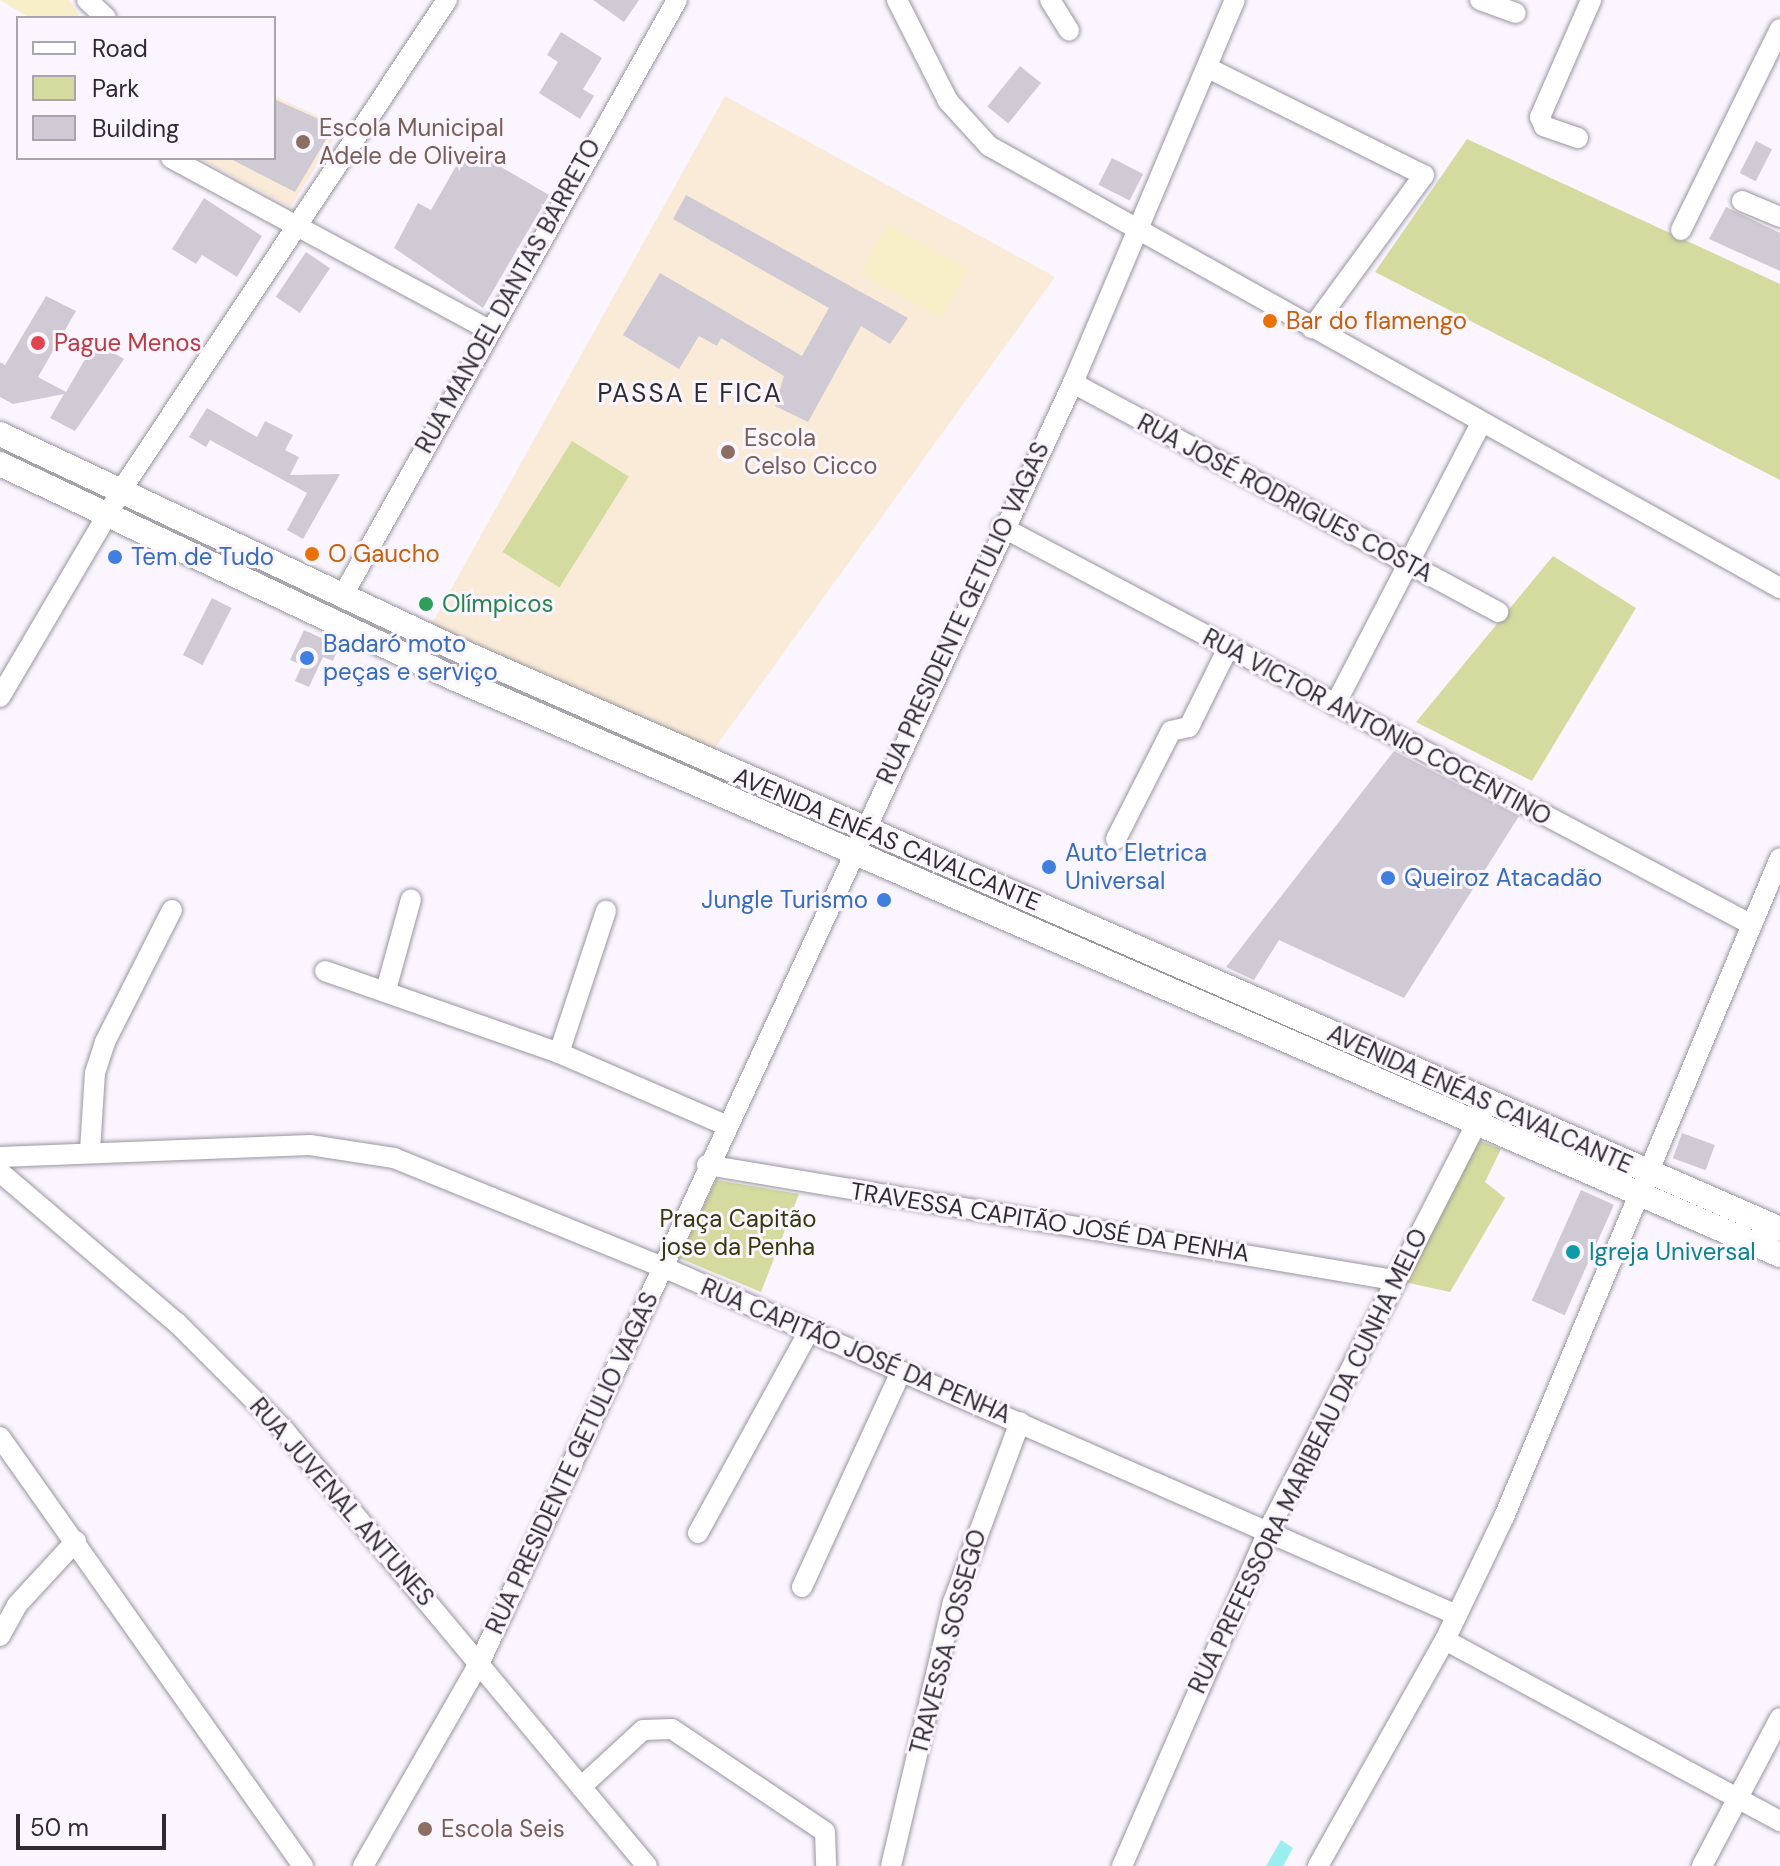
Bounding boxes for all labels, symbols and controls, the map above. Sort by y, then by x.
legend [16,16,276,160]
text: Road [92,33,148,64]
text: Park [92,73,139,104]
text: Building [92,113,179,144]
place label: Escola Municipal Adele de Oliveira [319,114,506,170]
marker: Escola Municipal Adele de Oliveira [294,133,312,151]
street label: RUA MANOEL DANTAS BARRETO [409,134,607,458]
place label: Bar do flamengo [1286,307,1467,335]
marker: Bar do flamengo [1261,312,1279,330]
place label: Pague Menos [54,329,201,357]
marker: Pague Menos [29,334,47,352]
district label: PASSA E FICA [597,378,783,410]
street label: RUA JOSÉ RODRIGUES COSTA [1133,408,1437,588]
place label: Escola Celso Cicco [744,424,878,480]
street label: RUA PRESIDENTE GETULIO VAGAS [871,438,1055,788]
marker: Escola Celso Cicco [719,443,737,461]
place label: O Gaucho [328,540,440,568]
place label: Tem de Tudo [131,543,274,571]
marker: O Gaucho [303,545,321,563]
marker: Tem de Tudo [106,548,124,566]
place label: Olímpicos [442,590,553,618]
marker: Olímpicos [417,595,435,613]
street label: RUA VICTOR ANTONIO COCENTINO [1198,623,1556,831]
place label: Badaró moto peças e serviço [323,630,498,686]
marker: Badaró moto peças e serviço [298,649,316,667]
street label: AVENIDA ENÉAS CAVALCANTE [729,761,1045,917]
place label: Auto Eletrica Universal [1065,839,1207,895]
marker: Auto Eletrica Universal [1040,858,1058,876]
place label: Queiroz Atacadão [1404,864,1602,892]
marker: Queiroz Atacadão [1379,869,1397,887]
place label: Jungle Turismo [701,886,868,914]
marker: Jungle Turismo [875,891,893,909]
street label: AVENIDA ENÉAS CAVALCANTE [1323,1019,1637,1179]
street label: TRAVESSA CAPITÃO JOSÉ DA PENHA [849,1176,1251,1268]
park label: Praça Capitão jose da Penha [660,1205,816,1261]
street label: RUA PREFESSORA MARIBEAU DA CUNHA MELO [1183,1224,1433,1698]
place label: Igreja Universal [1589,1238,1756,1266]
marker: Igreja Universal [1564,1243,1582,1261]
street label: RUA CAPITÃO JOSÉ DA PENHA [697,1273,1015,1429]
street label: RUA PRESIDENTE GETULIO VAGAS [480,1288,664,1638]
street label: RUA JUVENAL ANTUNES [244,1392,440,1612]
street label: TRAVESSA SOSSEGO [904,1526,992,1758]
scale bar [20,1798,170,1848]
text: 50 m [30,1812,89,1843]
place label: Escola Seis [441,1815,565,1843]
marker: Escola Seis [416,1820,434,1838]

